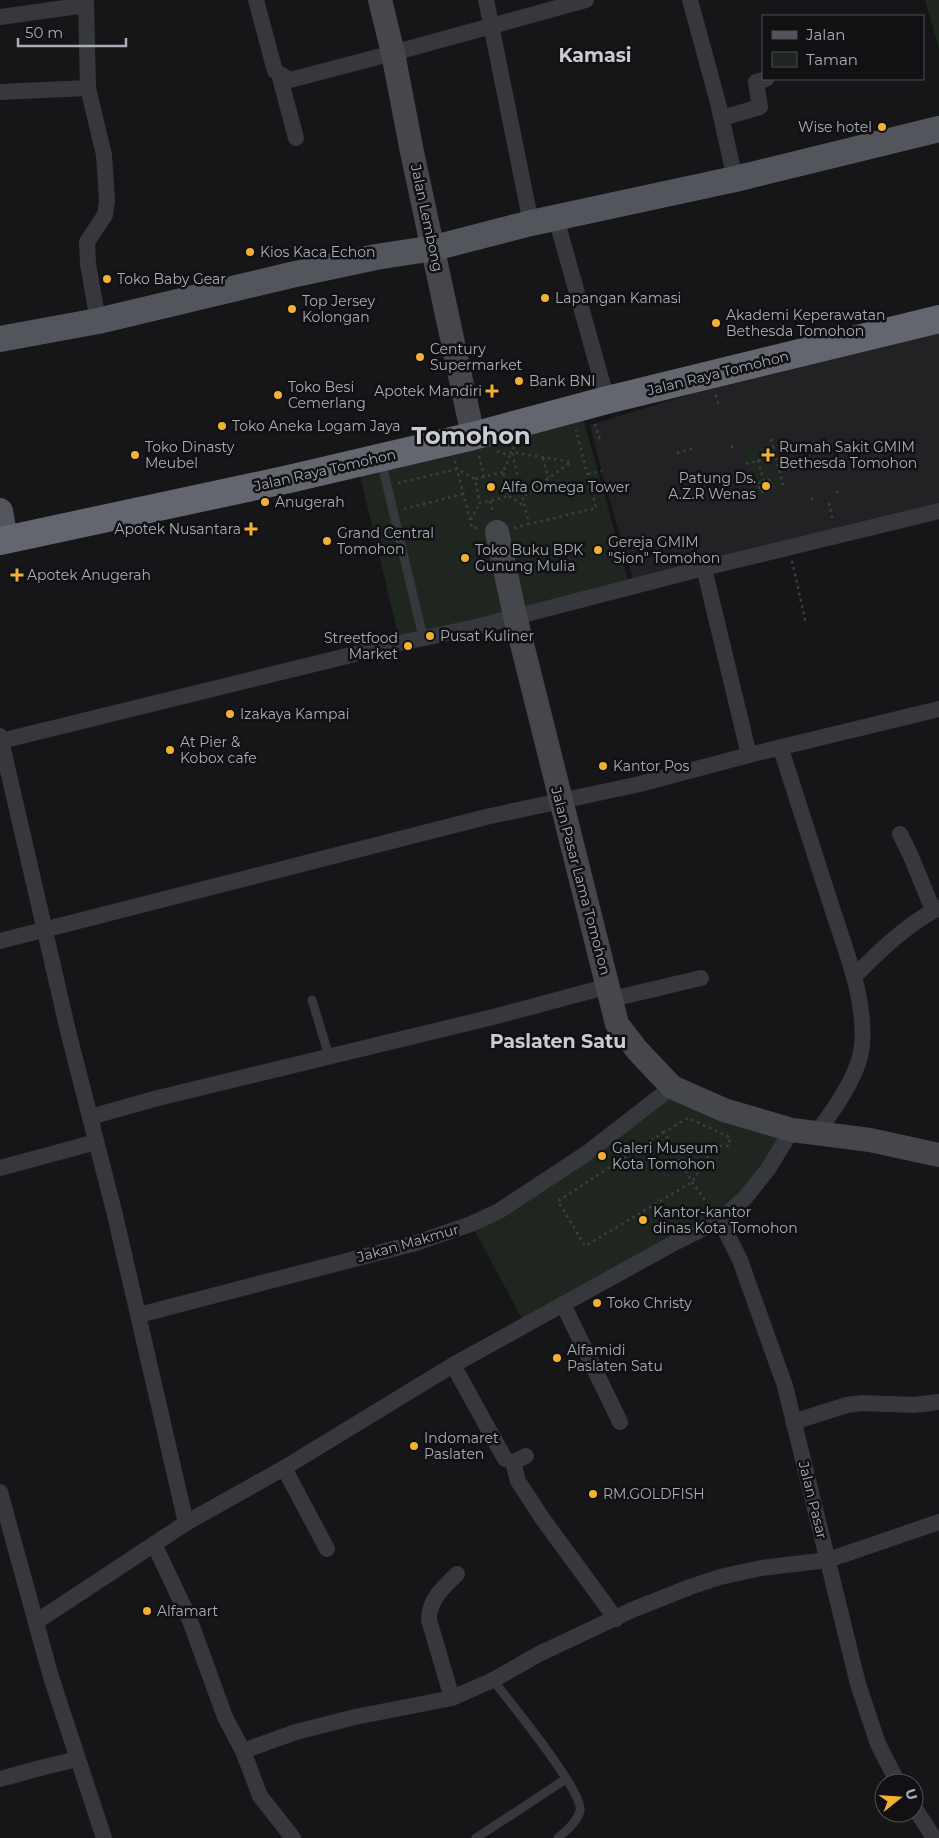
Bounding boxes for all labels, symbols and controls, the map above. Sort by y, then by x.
scale bar [18,15,125,47]
legend [762,15,924,80]
text: 50 m [25,23,63,42]
text: Jalan [805,25,845,44]
district label: Kamasi [558,44,632,67]
text: Taman [806,50,858,69]
place label: Wise hotel [798,118,872,136]
marker: Wise hotel [876,121,888,133]
street label: Jalan Lembong [407,162,447,273]
place label: Kios Kaca Echon [260,243,376,261]
marker: Kios Kaca Echon [244,246,256,258]
place label: Toko Baby Gear [117,270,226,288]
marker: Toko Baby Gear [101,273,113,285]
place label: Lapangan Kamasi [555,289,681,307]
place label: Top Jersey Kolongan [302,292,375,326]
marker: Lapangan Kamasi [539,292,551,304]
marker: Top Jersey Kolongan [286,303,298,315]
place label: Akademi Keperawatan Bethesda Tomohon [726,306,885,340]
marker: Akademi Keperawatan Bethesda Tomohon [710,317,722,329]
place label: Century Supermarket [430,340,523,374]
street label: Jalan Raya Tomohon [644,347,791,400]
marker: Century Supermarket [414,351,426,363]
place label: Bank BNI [529,372,596,390]
marker: Bank BNI [513,375,525,387]
place label: Toko Besi Cemerlang [288,378,366,412]
place label: Apotek Mandiri [374,382,482,400]
marker: Apotek Mandiri [486,385,498,397]
marker: Toko Besi Cemerlang [272,389,284,401]
place label: Toko Aneka Logam Jaya [232,417,401,435]
marker: Toko Aneka Logam Jaya [216,420,228,432]
district label: Tomohon [411,421,531,450]
place label: Toko Dinasty Meubel [145,438,235,472]
place label: Rumah Sakit GMIM Bethesda Tomohon [779,438,917,472]
street label: Jalan Raya Tomohon [251,445,398,495]
marker: Rumah Sakit GMIM Bethesda Tomohon [761,448,775,462]
marker: Toko Dinasty Meubel [129,449,141,461]
place label: Patung Ds. A.Z.R Wenas [668,469,756,503]
place label: Alfa Omega Tower [501,478,630,496]
marker: Patung Ds. A.Z.R Wenas [760,480,772,492]
marker: Alfa Omega Tower [485,481,497,493]
place label: Anugerah [275,493,345,511]
marker: Anugerah [259,496,271,508]
place label: Apotek Nusantara [114,520,241,538]
marker: Apotek Nusantara [245,523,257,535]
place label: Grand Central Tomohon [337,524,434,558]
place label: Gereja GMIM "Sion" Tomohon [608,533,720,567]
marker: Grand Central Tomohon [321,535,333,547]
place label: Toko Buku BPK Gunung Mulia [475,541,583,575]
marker: Gereja GMIM "Sion" Tomohon [592,544,604,556]
marker: Toko Buku BPK Gunung Mulia [459,552,471,564]
place label: Apotek Anugerah [27,566,151,584]
marker: Apotek Anugerah [11,569,23,581]
place label: Pusat Kuliner [440,627,534,645]
place label: Streetfood Market [324,629,398,663]
marker: Pusat Kuliner [424,630,436,642]
marker: Streetfood Market [402,640,414,652]
place label: Izakaya Kampai [240,705,349,723]
marker: Izakaya Kampai [224,708,236,720]
place label: At Pier & Kobox cafe [180,733,257,767]
marker: At Pier & Kobox cafe [164,744,176,756]
place label: Kantor Pos [613,757,690,775]
marker: Kantor Pos [597,760,609,772]
street label: Jalan Pasar Lama Tomohon [547,784,615,977]
district label: Paslaten Satu [490,1030,626,1053]
place label: Galeri Museum Kota Tomohon [612,1139,719,1173]
marker: Galeri Museum Kota Tomohon [596,1150,608,1162]
place label: Kantor-kantor dinas Kota Tomohon [653,1203,798,1237]
marker: Kantor-kantor dinas Kota Tomohon [637,1214,649,1226]
street label: Jakan Makmur [354,1220,461,1266]
place label: Toko Christy [607,1294,692,1312]
marker: Toko Christy [591,1297,603,1309]
place label: Alfamidi Paslaten Satu [567,1341,663,1375]
marker: Alfamidi Paslaten Satu [551,1352,563,1364]
place label: Indomaret Paslaten [424,1429,499,1463]
marker: Indomaret Paslaten [408,1440,420,1452]
street label: Jalan Pasar [794,1458,831,1541]
place label: RM.GOLDFISH [603,1485,705,1503]
marker: RM.GOLDFISH [587,1488,599,1500]
place label: Alfamart [157,1602,219,1620]
marker: Alfamart [141,1605,153,1617]
north arrow [874,1773,924,1823]
text: U [901,1786,922,1802]

